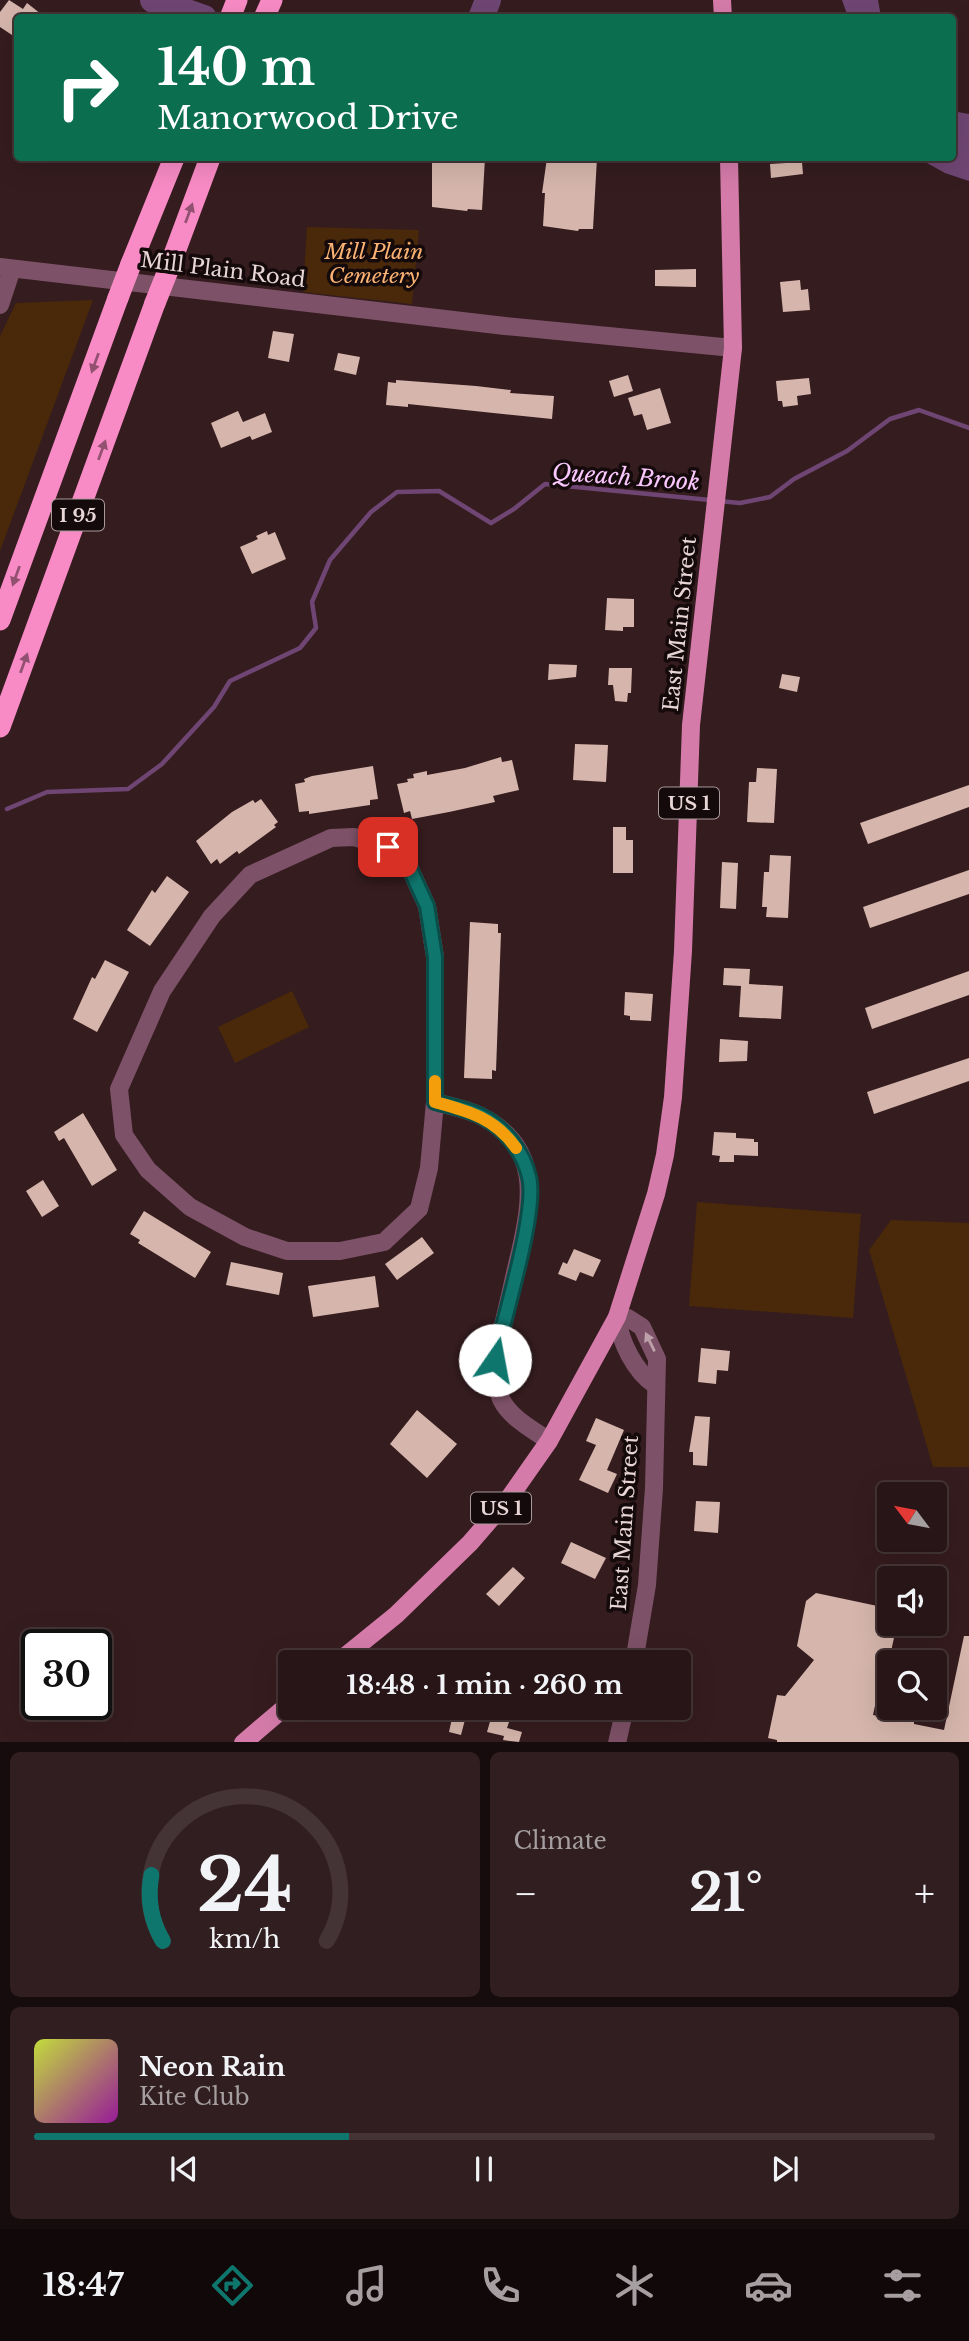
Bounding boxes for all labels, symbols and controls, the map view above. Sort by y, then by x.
text: 140 m [157,37,315,98]
icon: right [42,42,133,133]
text: Manorwood Drive [157,98,459,138]
one-way arrow [184,202,195,223]
park label: Mill Plain Cemetery [323,239,424,289]
street label: Mill Plain Road [139,247,307,293]
one-way arrow [89,352,100,373]
one-way arrow [97,439,108,460]
water label: Queach Brook [551,458,701,496]
road number: I 95 [52,500,104,530]
street label: East Main Street [658,535,702,713]
one-way arrow [11,566,22,587]
one-way arrow [18,653,29,674]
road number: US 1 [659,788,719,818]
pin [358,817,418,877]
icon: arrive [369,828,407,866]
position arrow [458,1323,532,1397]
one-way arrow [644,1332,656,1352]
street label: East Main Street [606,1434,644,1612]
north arrow [877,1482,947,1552]
map controls [877,1482,947,1720]
road number: US 1 [471,1492,531,1524]
button: sound [877,1566,947,1636]
speed limit sign: 30 [21,1629,112,1720]
button: search [877,1650,947,1720]
text: 18:48 · 1 min · 260 m [346,1669,623,1701]
text: Climate [514,1827,607,1855]
text: 24 [197,1840,293,1931]
text: 21° [689,1861,763,1925]
text: − [514,1870,538,1917]
text: + [914,1870,935,1917]
text: km/h [209,1923,280,1954]
text: Neon Rain [139,2051,285,2083]
text: Kite Club [139,2083,250,2111]
icon: previous [165,2150,203,2188]
icon: pause [465,2150,503,2188]
icon: next [766,2150,804,2188]
icon: directions [208,2261,257,2310]
icon: music [342,2261,391,2310]
icon: phone [476,2261,525,2310]
icon: climate [610,2261,659,2310]
icon: car [744,2261,793,2310]
icon: filters [878,2261,927,2310]
text: 18:47 [42,2265,124,2305]

